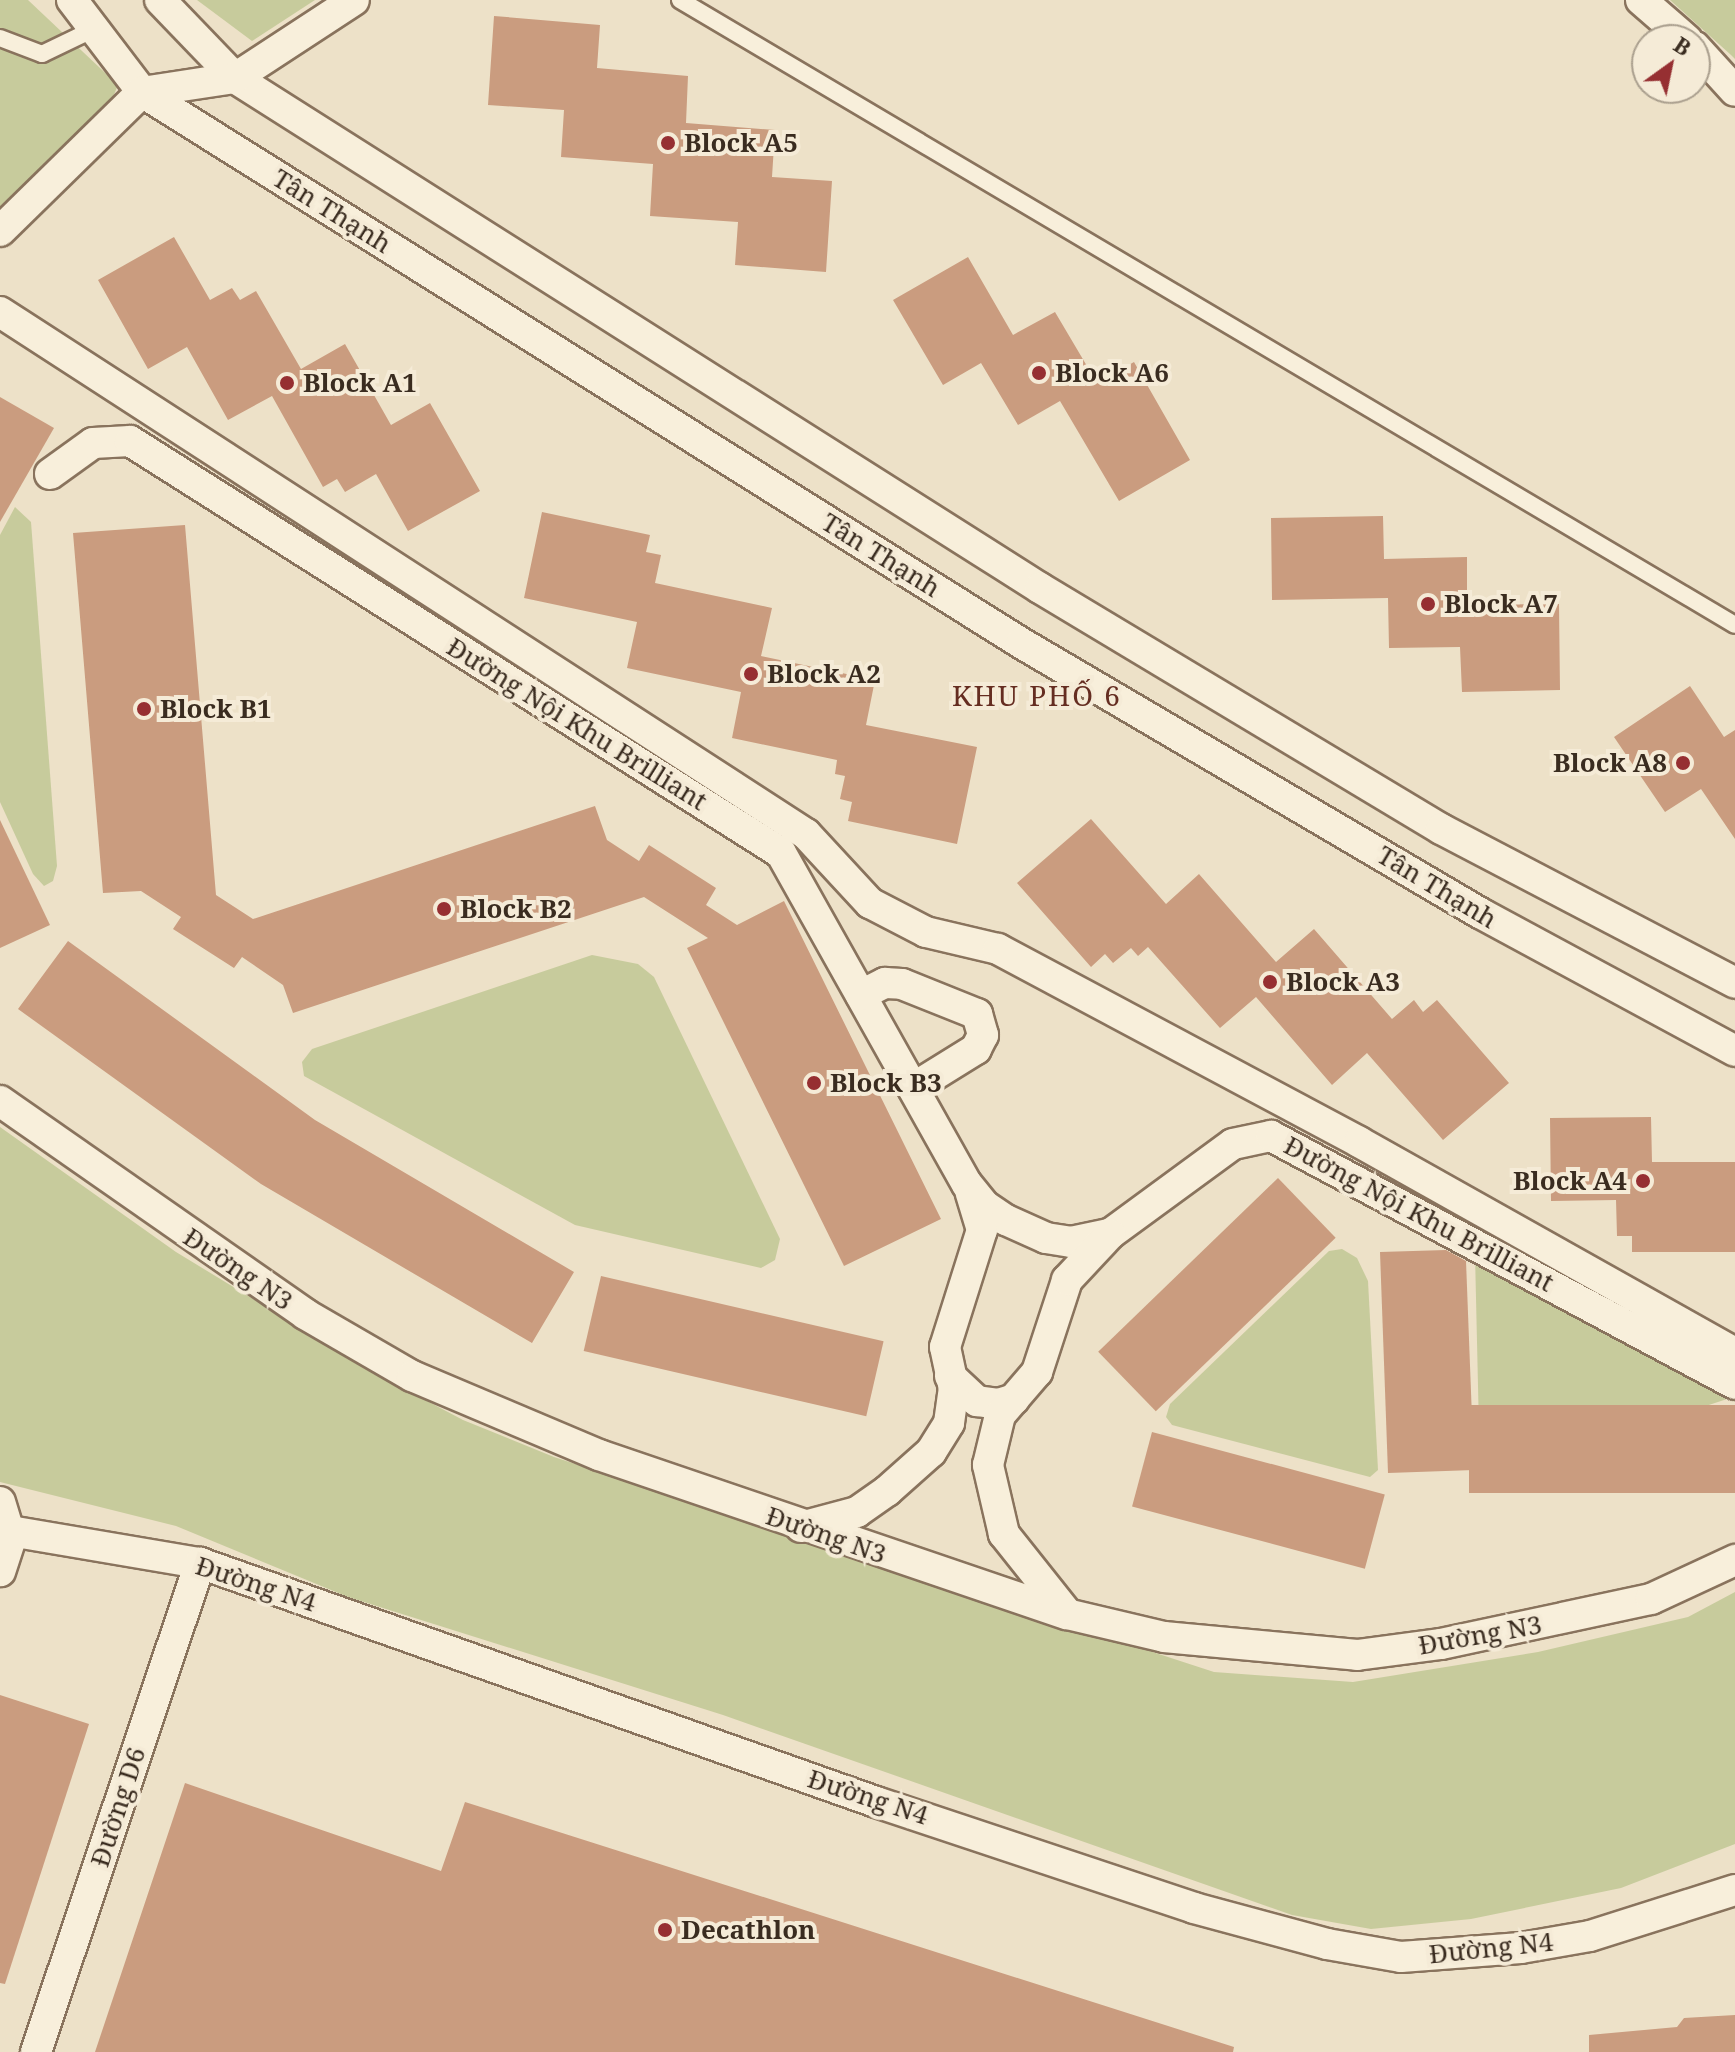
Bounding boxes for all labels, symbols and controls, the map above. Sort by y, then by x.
north arrow [1631,24,1711,104]
text: B [1669,29,1697,62]
place label: Block A5 [684,127,798,159]
marker: Block A5 [659,134,677,152]
street label: Tân Thạnh [267,162,397,260]
place label: Block A6 [1055,357,1169,389]
marker: Block A6 [1030,364,1048,382]
place label: Block A1 [303,367,417,399]
marker: Block A1 [278,374,296,392]
street label: Tân Thạnh [816,506,946,604]
place label: Block A7 [1444,588,1558,620]
marker: Block A7 [1419,595,1437,613]
street label: Đường Nội Khu Brilliant [441,631,713,817]
place label: Block A2 [767,658,881,690]
marker: Block A2 [742,665,760,683]
district label: KHU PHỐ 6 [952,678,1122,712]
place label: Block B1 [160,693,272,725]
marker: Block B1 [135,700,153,718]
place label: Block A8 [1553,747,1667,779]
marker: Block A8 [1674,754,1692,772]
street label: Tân Thạnh [1372,839,1502,935]
place label: Block B2 [460,893,572,925]
marker: Block B2 [435,900,453,918]
place label: Block A3 [1286,966,1400,998]
marker: Block A3 [1261,973,1279,991]
place label: Block B3 [830,1067,942,1099]
marker: Block B3 [805,1074,823,1092]
street label: Đường Nội Khu Brilliant [1279,1130,1559,1298]
place label: Block A4 [1513,1165,1627,1197]
marker: Block A4 [1634,1172,1652,1190]
street label: Đường N3 [178,1221,298,1317]
street label: Đường N3 [762,1500,890,1570]
street label: Đường N4 [192,1550,320,1618]
street label: Đường N3 [1416,1609,1544,1661]
street label: Đường D6 [84,1743,152,1871]
street label: Đường N4 [804,1763,932,1831]
place label: Decathlon [681,1914,815,1946]
marker: Decathlon [656,1921,674,1939]
street label: Đường N4 [1427,1926,1555,1970]

